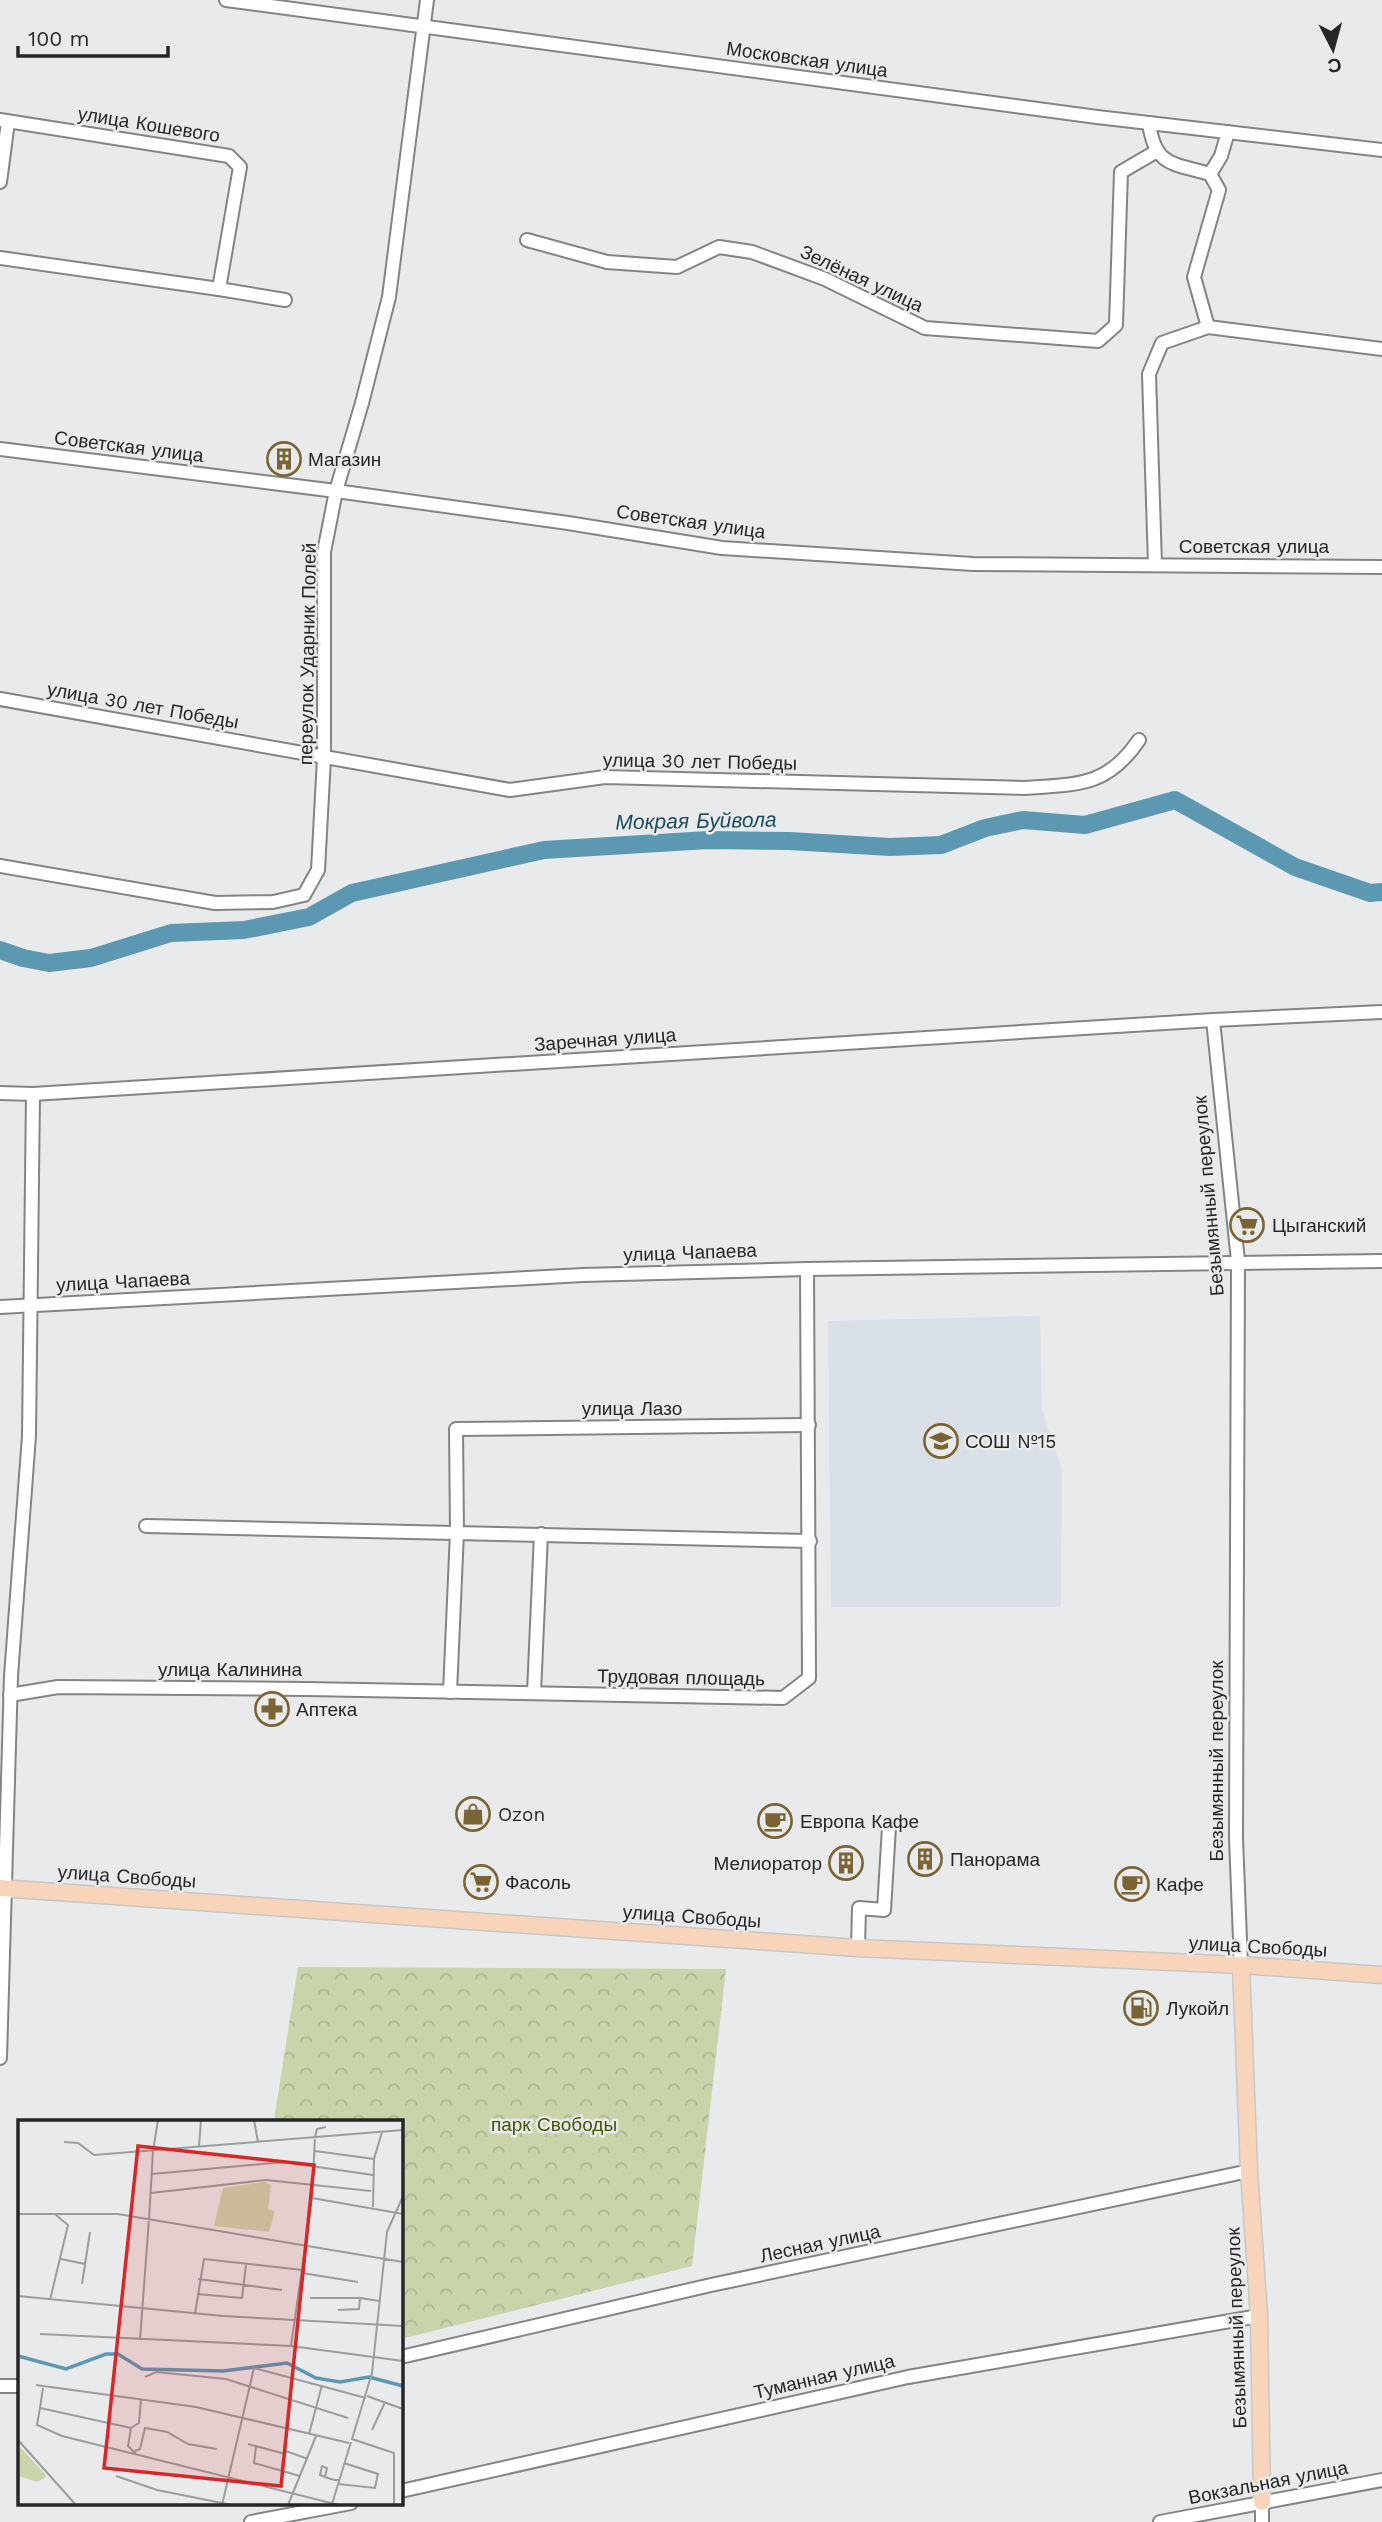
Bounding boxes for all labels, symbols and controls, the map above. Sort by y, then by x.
scale bar [18,14,168,58]
north arrow [1298,14,1368,84]
text: 100 m [28,26,90,51]
street label: Московская улица [725,37,890,82]
text: С [1326,53,1343,78]
street label: улица Кошевого [76,102,222,147]
street label: Зелёная улица [797,240,927,317]
street label: Советская улица [53,426,205,467]
building icon: Магазин [265,440,303,478]
place label: Магазин [308,448,381,471]
street label: Советская улица [615,500,767,543]
street label: Советская улица [1179,535,1330,558]
street label: переулок Ударник Полей [294,543,321,765]
street label: улица 30 лет Победы [45,677,240,734]
street label: улица 30 лет Победы [603,748,797,775]
water label: Мокрая Буйвола [615,807,777,834]
street label: Заречная улица [533,1023,677,1056]
street label: Безымянный переулок [1188,1094,1229,1297]
supermarket icon: Цыганский [1228,1206,1266,1244]
place label: Цыганский [1272,1214,1366,1237]
street label: улица Чапаева [623,1239,758,1266]
street label: улица Чапаева [56,1266,191,1296]
street label: улица Лазо [582,1397,682,1420]
school or university icon: СОШ №15 [922,1422,960,1460]
place label: СОШ №15 [965,1430,1056,1453]
street label: улица Калинина [158,1658,303,1681]
street label: Безымянный переулок [1205,1660,1228,1862]
street label: Трудовая площадь [597,1665,765,1690]
pharmacy icon: Аптека [253,1690,291,1728]
place label: Аптека [296,1698,358,1721]
shop icon: Ozon [454,1795,492,1833]
cafe icon: Европа Кафе [756,1802,794,1840]
place label: Ozon [498,1803,545,1826]
place label: Европа Кафе [800,1810,919,1833]
building icon: Панорама [906,1840,944,1878]
building icon: Мелиоратор [827,1844,865,1882]
place label: Панорама [950,1848,1040,1871]
place label: Мелиоратор [713,1852,822,1875]
street label: улица Свободы [57,1860,197,1893]
supermarket icon: Фасоль [462,1863,500,1901]
cafe icon: Кафе [1113,1865,1151,1903]
place label: Фасоль [505,1871,571,1894]
place label: Кафе [1156,1873,1204,1896]
street label: улица Свободы [622,1900,762,1933]
street label: улица Свободы [1188,1931,1328,1962]
fuel station icon: Лукойл [1122,1989,1160,2027]
place label: Лукойл [1166,1997,1229,2020]
park label: парк Свободы [491,2113,617,2136]
inset map [18,2120,402,2504]
street label: Лесная улица [758,2219,883,2267]
street label: Безымянный переулок [1221,2226,1252,2429]
street label: Туманная улица [751,2349,897,2404]
street label: Вокзальная улица [1186,2456,1350,2509]

